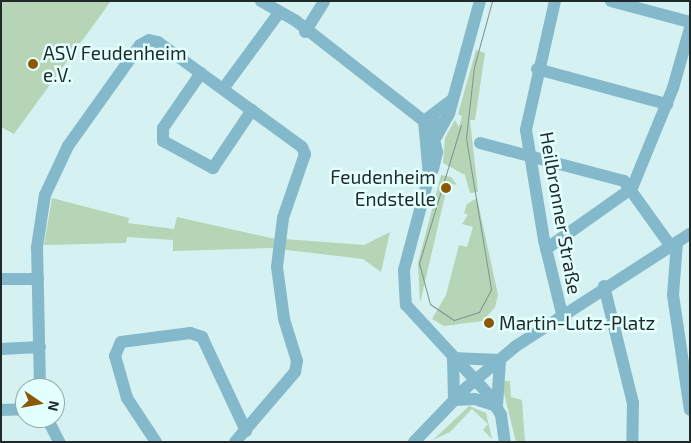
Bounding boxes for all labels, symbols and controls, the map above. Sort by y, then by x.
place label: ASV Feudenheim e.V. [43,42,187,86]
marker: ASV Feudenheim e.V. [27,58,39,70]
street label: Heilbronner Straße [535,130,587,296]
place label: Feudenheim Endstelle [330,166,436,210]
marker: Feudenheim Endstelle [440,182,452,194]
place label: Martin-Lutz-Platz [499,312,655,334]
marker: Martin-Lutz-Platz [483,317,495,329]
north arrow [15,378,65,428]
text: N [45,399,64,413]

